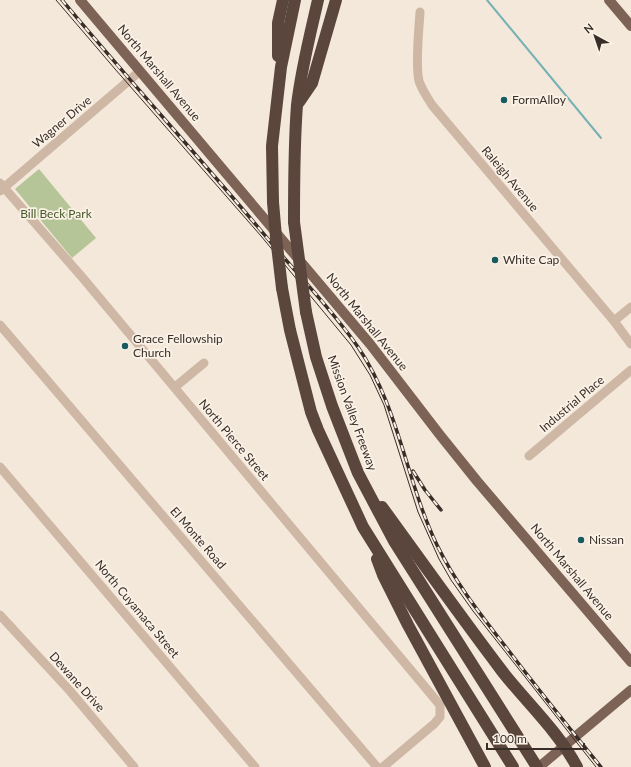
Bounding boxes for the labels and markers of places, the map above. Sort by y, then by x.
place label: FormAlloy [512,92,567,107]
marker: FormAlloy [499,95,509,105]
place label: White Cap [503,252,560,267]
marker: White Cap [490,255,500,265]
place label: Grace Fellowship Church [133,331,223,360]
marker: Grace Fellowship Church [120,341,130,351]
place label: Nissan [589,532,624,547]
marker: Nissan [576,535,586,545]

